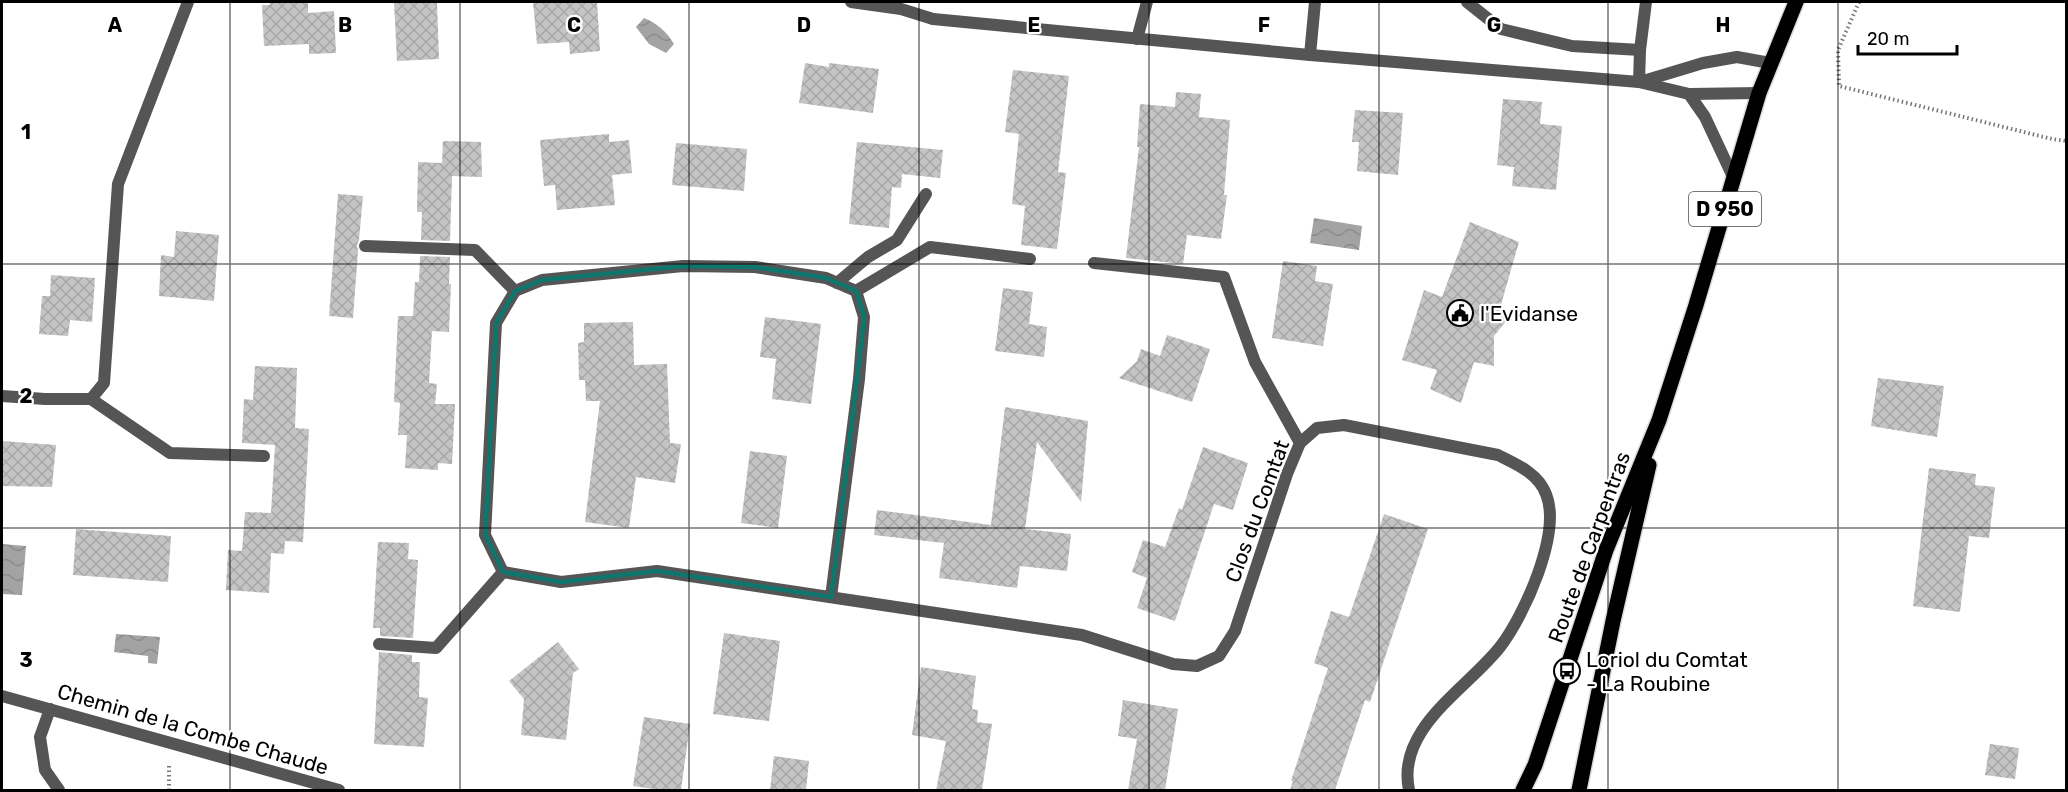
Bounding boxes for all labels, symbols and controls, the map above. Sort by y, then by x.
text: A [108,13,123,37]
text: B [338,13,352,37]
text: C [567,13,581,37]
text: D [797,13,811,37]
text: E [1028,13,1040,37]
text: F [1258,13,1270,37]
text: G [1487,13,1501,37]
text: H [1716,13,1730,37]
scale bar [1858,18,1957,56]
text: 20 m [1867,28,1909,50]
text: 1 [21,120,31,144]
road number: D 950 [1689,192,1761,226]
public building icon: l'Evidanse [1445,298,1475,328]
place label: l'Evidanse [1480,301,1578,326]
text: 2 [20,384,33,408]
street label: Clos du Comtat [1220,436,1294,586]
street label: Route de Carpentras [1543,448,1635,646]
place label: Loriol du Comtat - La Roubine [1586,647,1748,696]
text: 3 [19,648,33,672]
bus stop icon: Loriol du Comtat - La Roubine [1552,656,1582,686]
street label: Chemin de la Combe Chaude [55,678,331,780]

